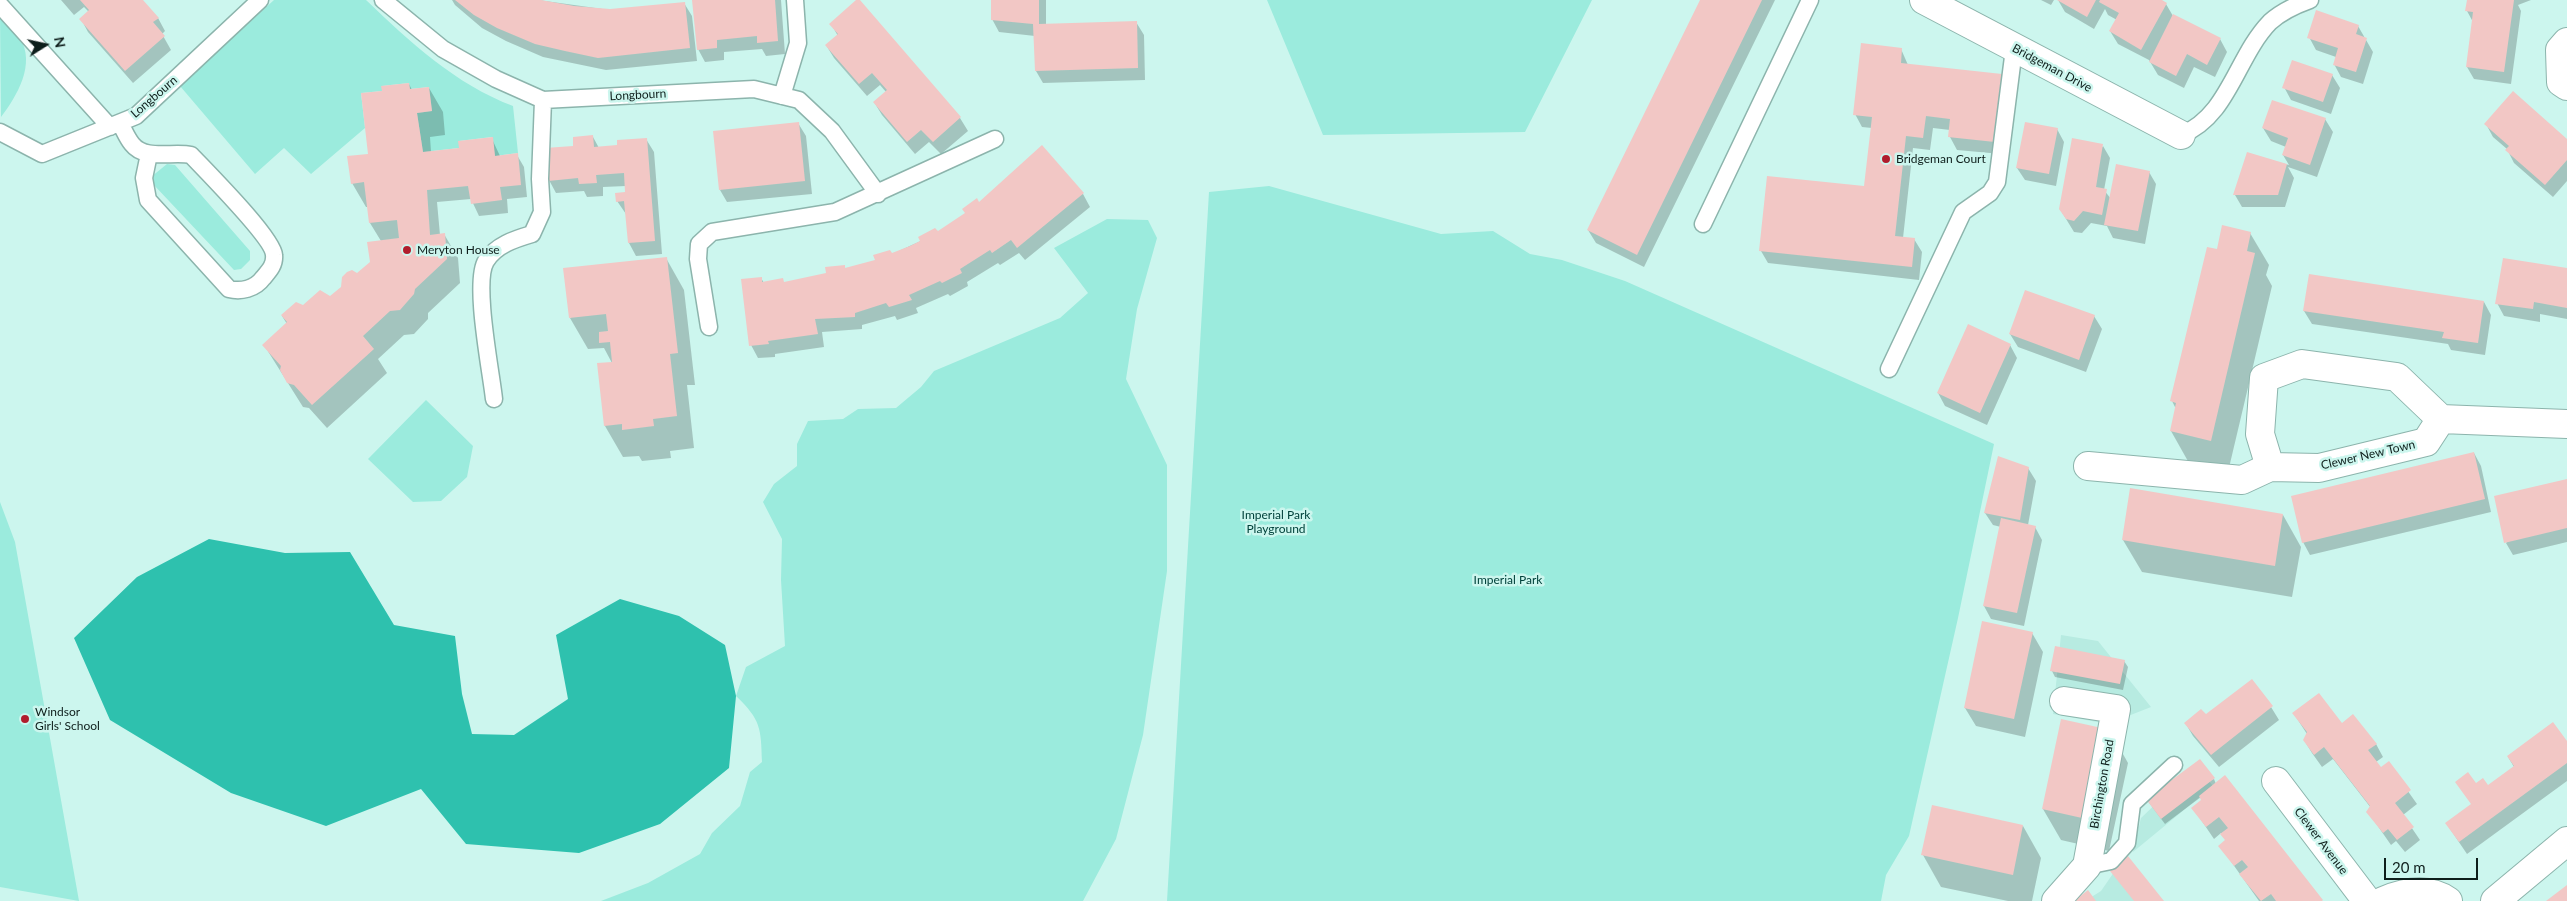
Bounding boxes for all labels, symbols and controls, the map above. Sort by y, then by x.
north arrow [20,20,70,70]
text: N [51,36,70,49]
street label: Bridgeman Drive [2010,41,2094,95]
street label: Longbourn [128,73,180,121]
street label: Longbourn [609,86,667,104]
place label: Bridgeman Court [1896,152,1986,166]
marker: Bridgeman Court [1880,153,1892,165]
place label: Meryton House [417,243,500,257]
marker: Meryton House [401,244,413,256]
street label: Clewer New Town [2319,437,2417,473]
park label: Imperial Park Playground [1242,508,1310,536]
park label: Imperial Park [1474,573,1542,587]
place label: Windsor Girls' School [35,705,100,733]
marker: Windsor Girls' School [19,713,31,725]
street label: Birchington Road [2087,738,2117,830]
street label: Clewer Avenue [2291,805,2351,877]
scale bar [2387,848,2481,880]
text: 20 m [2392,858,2426,876]

